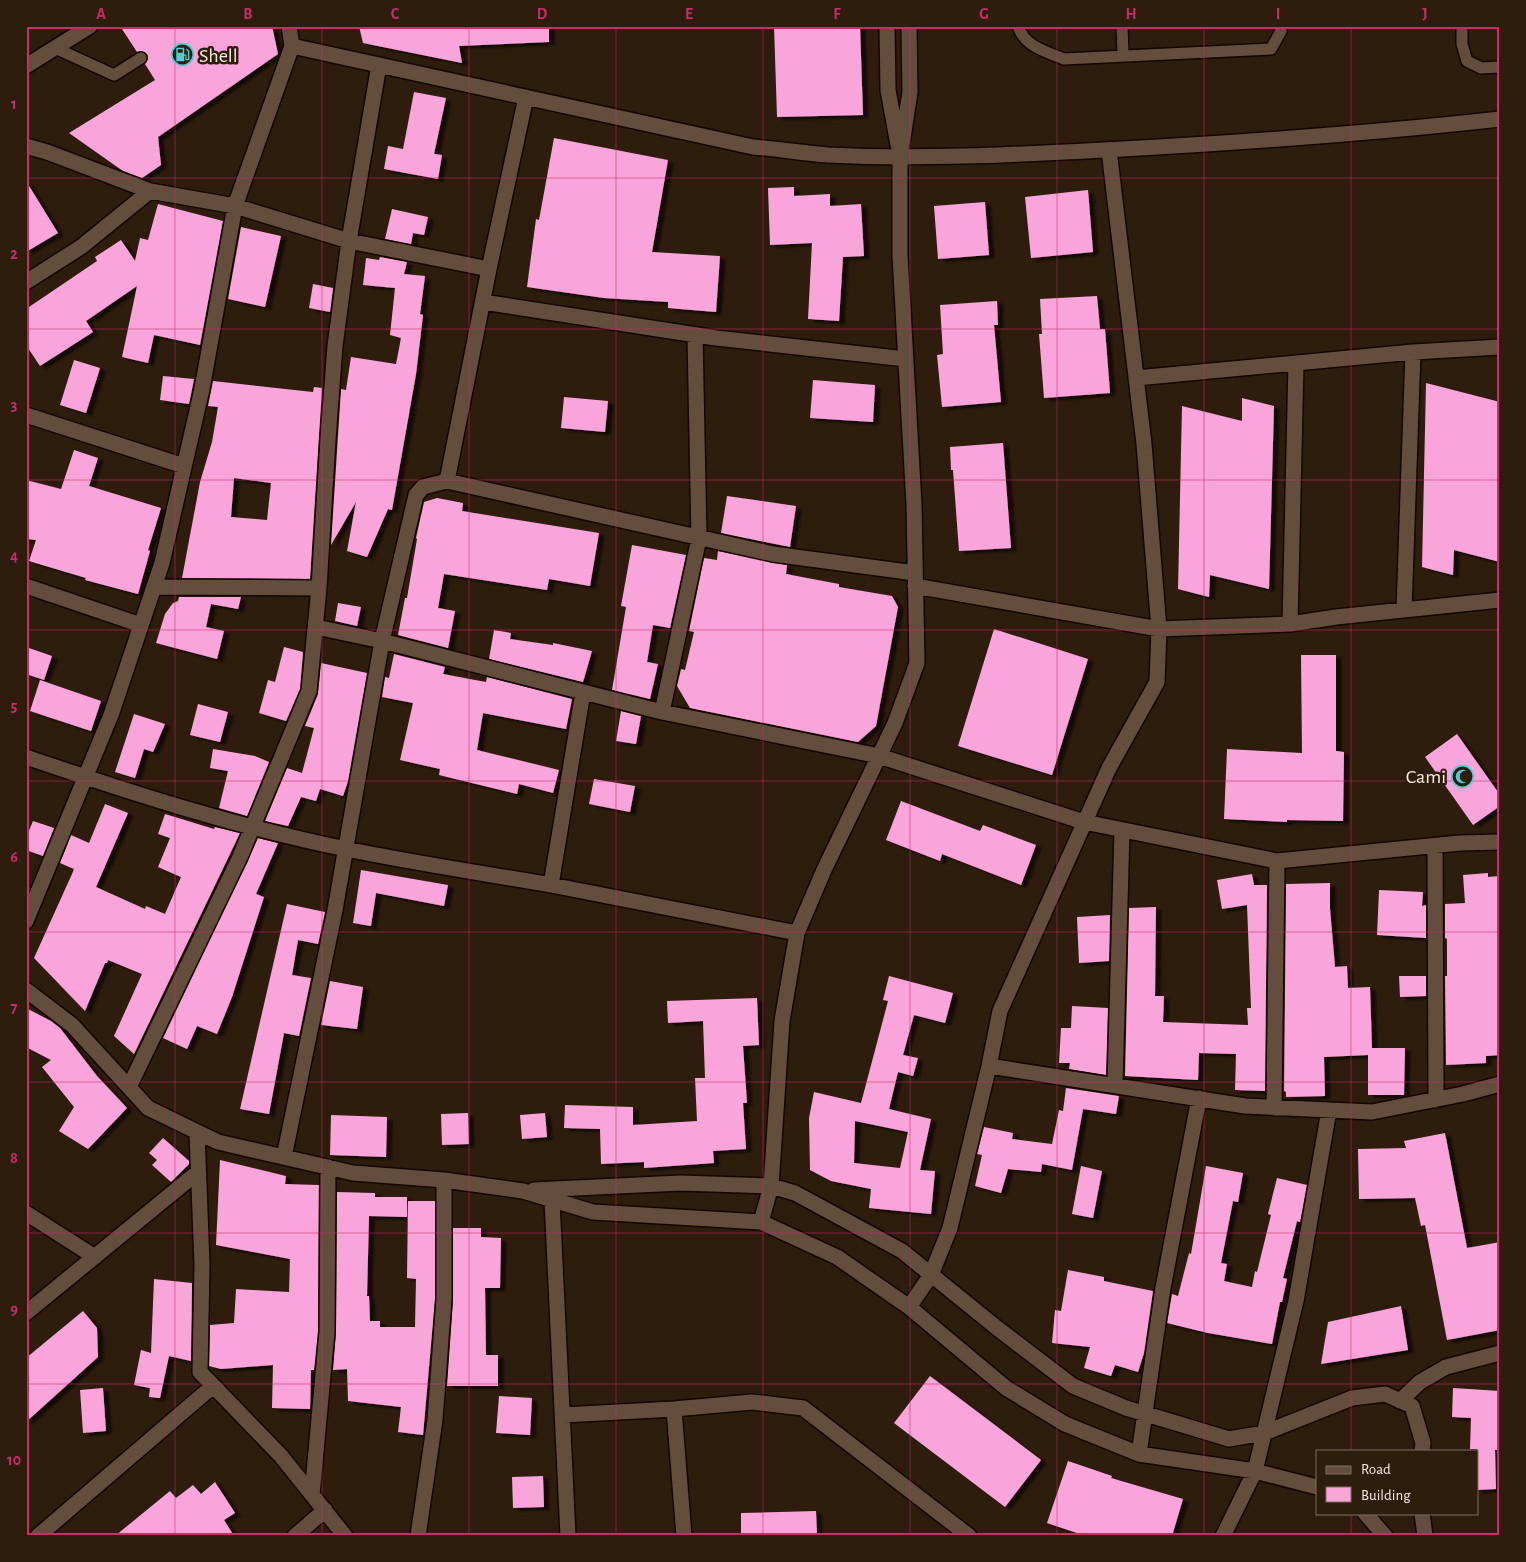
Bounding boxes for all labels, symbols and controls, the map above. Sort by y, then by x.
text: A [96,6,106,22]
text: B [243,6,253,22]
text: C [391,6,400,22]
text: D [537,6,548,22]
text: E [685,6,693,22]
text: F [833,6,841,22]
text: G [979,6,989,22]
text: H [1125,6,1137,22]
text: I [1276,6,1280,22]
text: J [1422,6,1428,22]
fuel station icon: Shell [171,43,195,67]
place label: Shell [199,46,238,66]
text: 1 [11,96,17,112]
text: 2 [10,246,18,262]
text: 3 [11,397,18,413]
text: 4 [10,548,18,564]
text: 5 [11,698,18,714]
mosque icon: Cami [1450,764,1474,788]
place label: Cami [1406,767,1446,787]
text: 6 [10,849,18,865]
text: 7 [11,1000,18,1016]
text: 8 [10,1150,18,1166]
text: 9 [10,1301,18,1317]
legend [1316,1450,1478,1514]
text: 10 [7,1452,21,1468]
text: Road [1361,1462,1391,1477]
text: Building [1361,1488,1411,1503]

